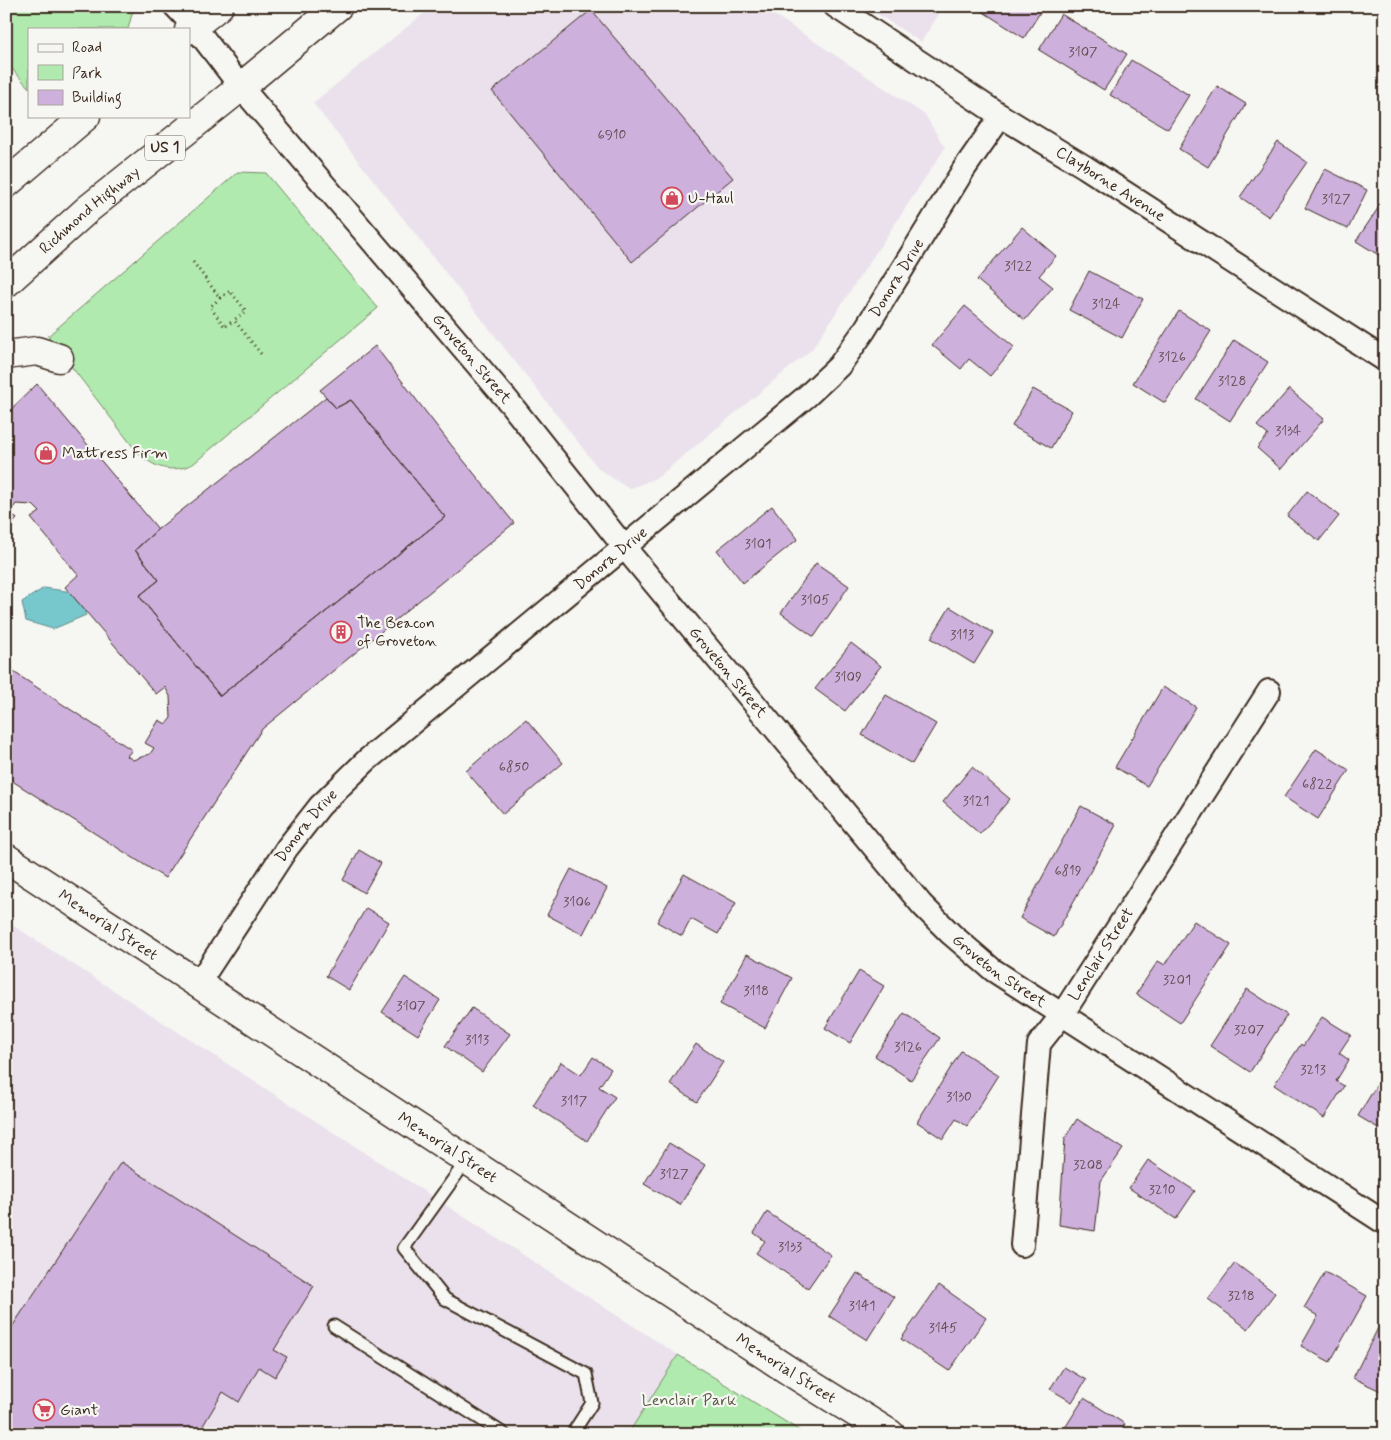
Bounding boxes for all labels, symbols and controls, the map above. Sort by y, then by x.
legend [28,28,190,118]
text: Road [72,38,102,58]
house number: 3107 [1068,43,1098,61]
text: Park [72,64,102,84]
text: Building [72,88,122,109]
house number: 6910 [598,126,627,144]
road number: US 1 [145,136,185,160]
street label: Clayborne Avenue [1052,141,1170,227]
street label: Richmond Highway [35,161,144,259]
shop icon: U-Haul [660,186,684,210]
place label: U-Haul [688,188,734,209]
house number: 3127 [1321,190,1351,208]
street label: Donora Drive [864,235,929,321]
house number: 3122 [1004,257,1032,275]
house number: 3124 [1092,295,1120,313]
street label: Groveton Street [428,309,517,409]
house number: 3126 [1158,348,1186,366]
house number: 3128 [1218,372,1246,390]
house number: 3134 [1275,422,1301,440]
shop icon: Mattress Firm [34,441,58,465]
place label: Mattress Firm [62,443,168,464]
street label: Donora Drive [570,522,652,595]
house number: 3101 [744,535,772,553]
house number: 3105 [800,591,830,609]
place label: The Beacon of Groveton [357,613,438,652]
building icon: The Beacon of Groveton [329,620,353,644]
street label: Groveton Street [684,622,773,722]
house number: 3113 [950,626,974,644]
house number: 3109 [834,668,862,686]
house number: 6850 [499,758,529,776]
house number: 6822 [1302,775,1332,793]
street label: Donora Drive [270,784,342,866]
house number: 3121 [963,792,989,810]
house number: 6819 [1054,862,1082,880]
street label: Memorial Street [54,885,162,965]
house number: 3106 [563,893,591,911]
street label: Lenclair Street [1063,903,1139,1005]
street label: Groveton Street [948,929,1051,1013]
house number: 3201 [1163,971,1191,989]
house number: 3118 [743,982,769,1000]
house number: 3107 [396,997,426,1015]
house number: 3207 [1234,1021,1265,1039]
house number: 3113 [465,1031,489,1049]
house number: 3126 [894,1038,922,1056]
house number: 3213 [1300,1061,1326,1079]
house number: 3130 [946,1088,972,1106]
house number: 3117 [561,1092,588,1110]
street label: Memorial Street [394,1107,502,1188]
house number: 3208 [1073,1156,1103,1174]
house number: 3127 [659,1165,689,1183]
house number: 3210 [1149,1181,1176,1199]
house number: 3133 [778,1238,802,1256]
house number: 3218 [1227,1287,1255,1305]
house number: 3141 [849,1297,875,1315]
house number: 3145 [929,1319,958,1337]
street label: Memorial Street [732,1328,840,1408]
park label: Lenclair Park [642,1390,736,1411]
supermarket icon: Giant [32,1398,56,1422]
place label: Giant [60,1400,99,1421]

